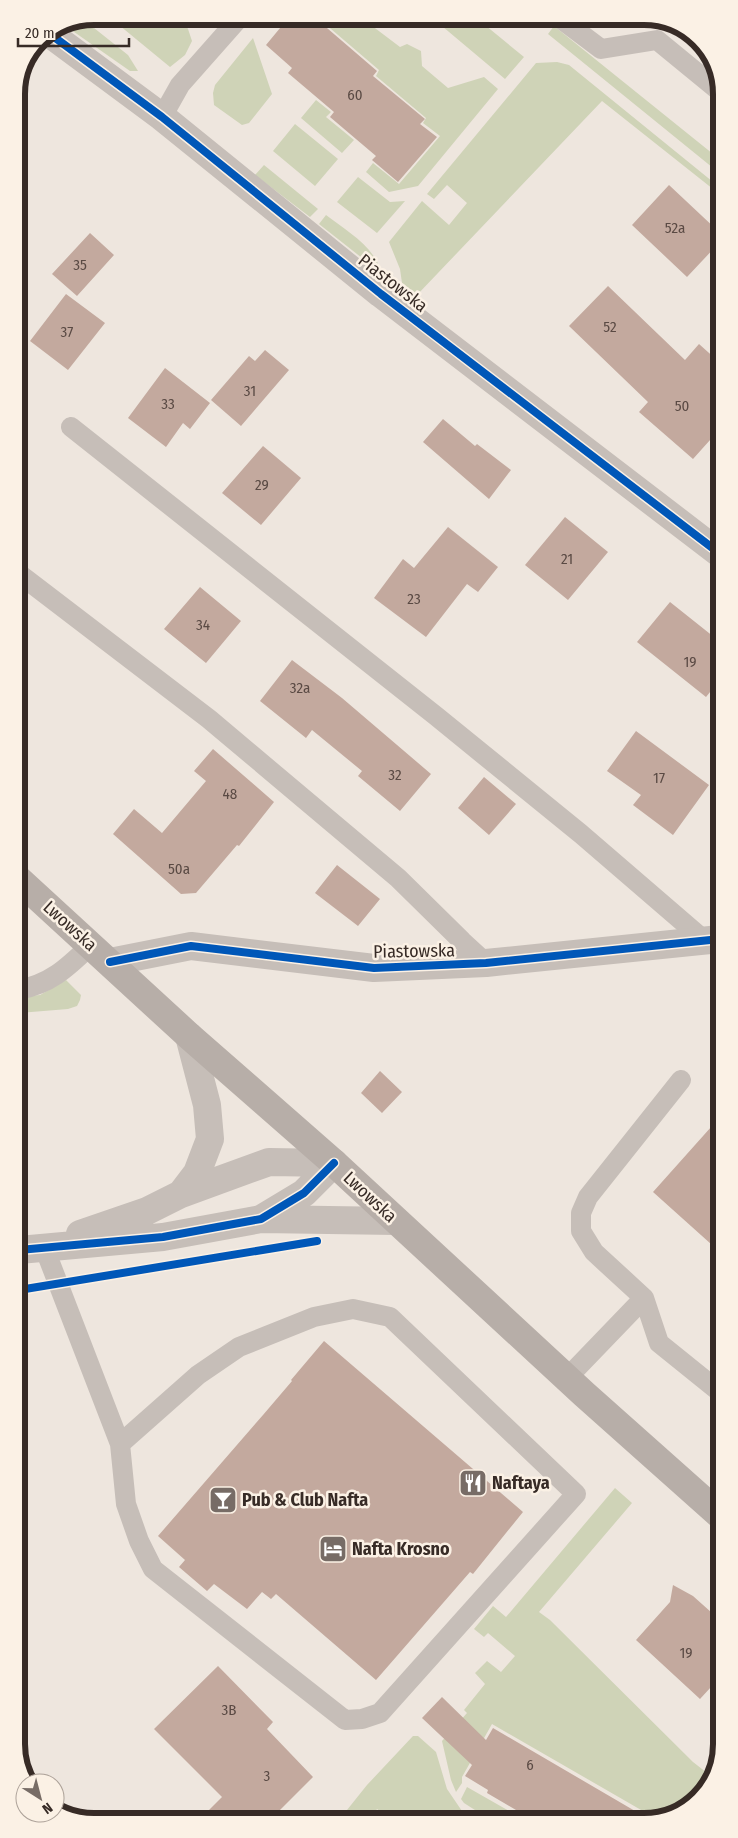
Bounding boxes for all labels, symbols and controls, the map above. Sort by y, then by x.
scale bar [18,15,129,47]
text: 20 m [25,24,55,42]
house number: 60 [347,86,363,104]
house number: 52a [665,219,685,237]
street label: Piastowska [354,249,432,317]
house number: 35 [73,256,87,274]
house number: 52 [603,318,617,336]
house number: 37 [61,323,73,341]
house number: 31 [244,382,256,400]
house number: 33 [161,395,175,413]
house number: 50 [675,397,689,415]
house number: 29 [255,476,269,494]
house number: 21 [561,550,573,568]
house number: 23 [407,590,421,608]
house number: 34 [196,616,210,634]
house number: 19 [683,653,697,671]
house number: 32a [290,679,310,697]
house number: 32 [388,766,402,784]
house number: 17 [653,769,665,787]
house number: 48 [223,785,237,803]
house number: 50a [168,860,190,878]
street label: Lwowska [39,896,102,956]
street label: Piastowska [373,939,455,963]
street label: Lwowska [339,1167,401,1227]
restaurant icon: Naftaya [458,1468,488,1498]
place label: Naftaya [492,1472,550,1494]
bar icon: Pub & Club Nafta [208,1485,238,1515]
place label: Pub & Club Nafta [242,1489,368,1511]
hotel icon: Nafta Krosno [318,1534,348,1564]
place label: Nafta Krosno [352,1538,450,1560]
house number: 19 [679,1644,693,1662]
house number: 3B [222,1701,236,1719]
house number: 6 [526,1756,534,1774]
house number: 3 [264,1767,271,1785]
north arrow [15,1773,65,1823]
text: N [39,1799,56,1817]

